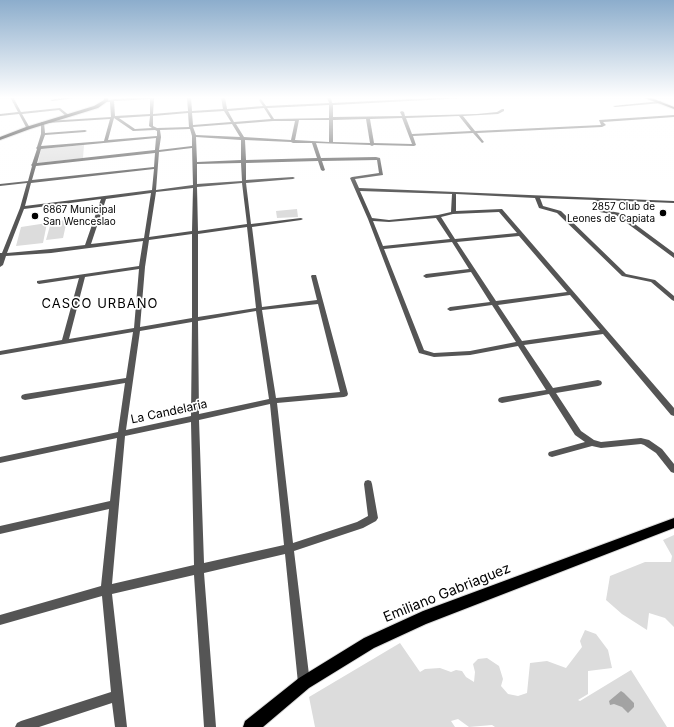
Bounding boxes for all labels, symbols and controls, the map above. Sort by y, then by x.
place label: 2857 Club de Leones de Capiata [567,201,655,224]
place label: 6867 Municipal San Wenceslao [43,204,116,228]
marker: 2857 Club de Leones de Capiata [658,208,668,218]
marker: 6867 Municipal San Wenceslao [30,211,40,221]
district label: CASCO URBANO [42,296,158,312]
street label: La Candelaria [129,397,209,427]
street label: Emiliano Gabriaguez [381,560,513,626]

